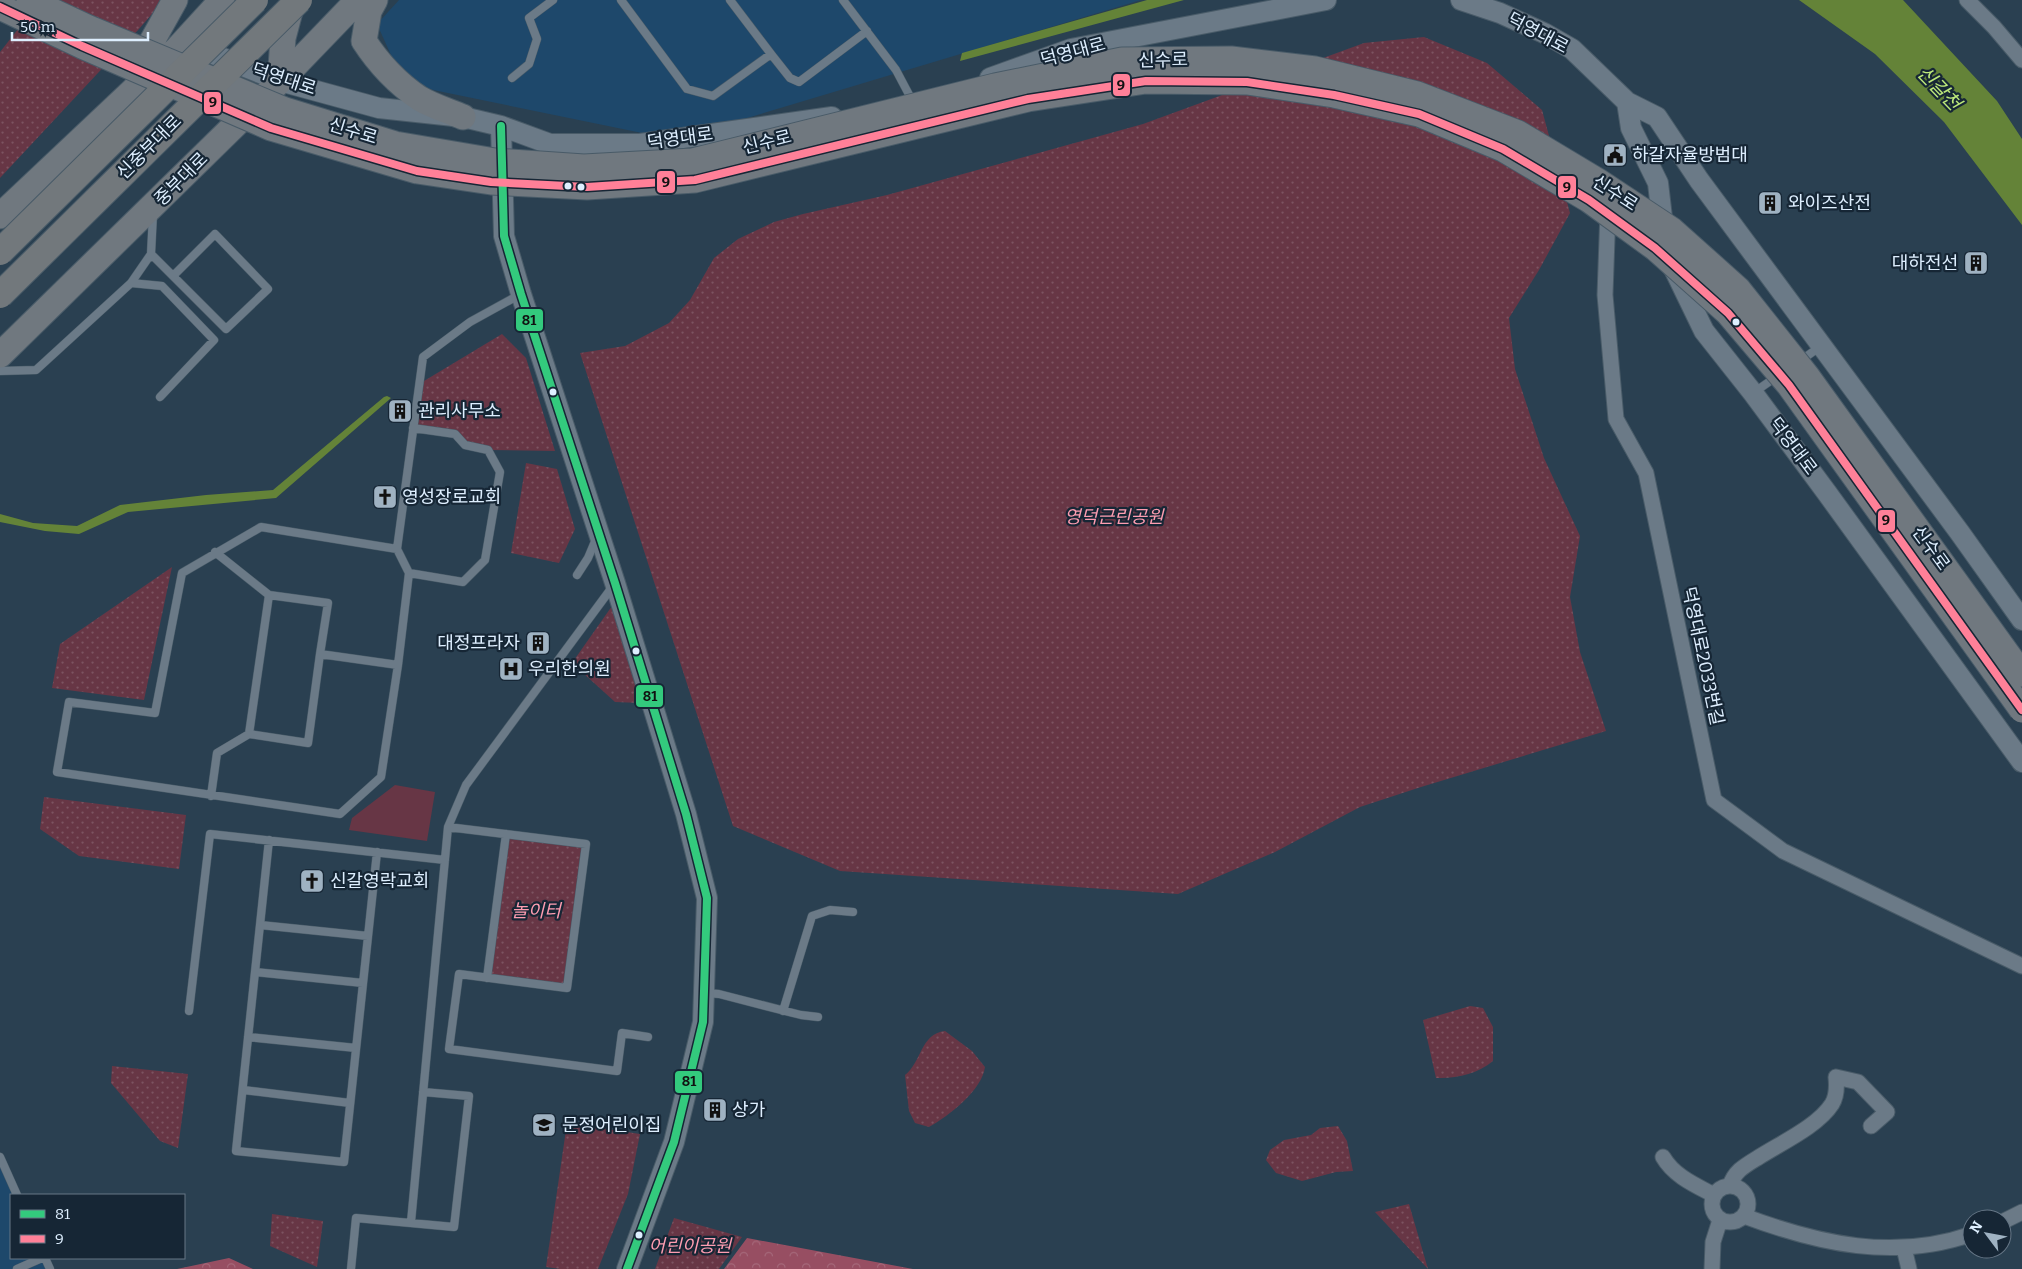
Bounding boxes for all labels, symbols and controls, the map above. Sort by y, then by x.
street label: 덕영대로 [1504,8,1572,58]
scale bar [12,10,149,42]
text: 50 m [20,18,56,36]
street label: 덕영대로 [1038,33,1108,71]
street label: 신수로 [1138,49,1188,71]
street label: 덕영대로 [249,58,319,100]
water label: 신갈천 [1913,61,1967,116]
line badge: 9 [1112,73,1131,97]
text: 9 [1117,77,1125,94]
line badge: 9 [203,91,222,115]
text: 9 [209,94,217,111]
street label: 신중부대로 [112,110,186,184]
street label: 신수로 [326,113,380,149]
street label: 덕영대로 [646,122,714,154]
street label: 신수로 [740,125,794,159]
public building icon: 하갈자율방범대 [1602,142,1628,168]
place label: 하갈자율방범대 [1632,144,1748,166]
street label: 중부대로 [150,148,212,210]
line badge: 9 [656,170,676,194]
street label: 신수로 [1588,170,1642,216]
text: 9 [662,174,670,191]
line badge: 9 [1557,175,1577,199]
text: 9 [1563,179,1571,196]
unlabelled marker [563,181,573,191]
unlabelled marker [576,182,586,192]
building icon: 와이즈산전 [1757,190,1783,216]
place label: 와이즈산전 [1788,192,1871,214]
building icon: 대하전선 [1963,250,1989,276]
place label: 대하전선 [1892,252,1958,274]
line badge: 81 [515,308,544,332]
text: 81 [522,312,536,329]
unlabelled marker [1731,317,1741,327]
unlabelled marker [548,387,558,397]
building icon: 관리사무소 [387,398,413,424]
place label: 관리사무소 [418,400,501,422]
street label: 덕영대로 [1764,413,1822,479]
church icon: 영성장로교회 [372,484,398,510]
place label: 영성장로교회 [402,486,501,508]
park label: 영덕근린공원 [1064,506,1165,528]
line badge: 9 [1877,509,1896,533]
text: 9 [1882,512,1890,529]
street label: 신수로 [1907,521,1955,575]
street label: 덕영대로2033번길 [1678,585,1728,727]
building icon: 대정프라자 [525,630,551,656]
place label: 대정프라자 [437,632,520,654]
unlabelled marker [631,646,641,656]
hospital icon: 우리한의원 [498,656,524,682]
place label: 우리한의원 [528,658,611,680]
line badge: 81 [635,684,664,708]
text: 81 [643,688,657,705]
church icon: 신갈영락교회 [299,868,325,894]
place label: 신갈영락교회 [330,870,429,892]
park label: 놀이터 [511,900,563,922]
line badge: 81 [674,1070,703,1094]
text: 81 [682,1073,696,1090]
building icon: 상가 [702,1097,728,1123]
place label: 상가 [732,1099,766,1121]
school or university icon: 문정어린이집 [531,1112,557,1138]
place label: 문정어린이집 [562,1114,661,1136]
legend [10,1194,185,1259]
text: 81 [55,1205,70,1223]
north arrow [1962,1209,2012,1259]
text: N [1966,1218,1987,1236]
text: 9 [55,1230,64,1248]
unlabelled marker [634,1230,644,1240]
park label: 어린이공원 [649,1235,733,1257]

